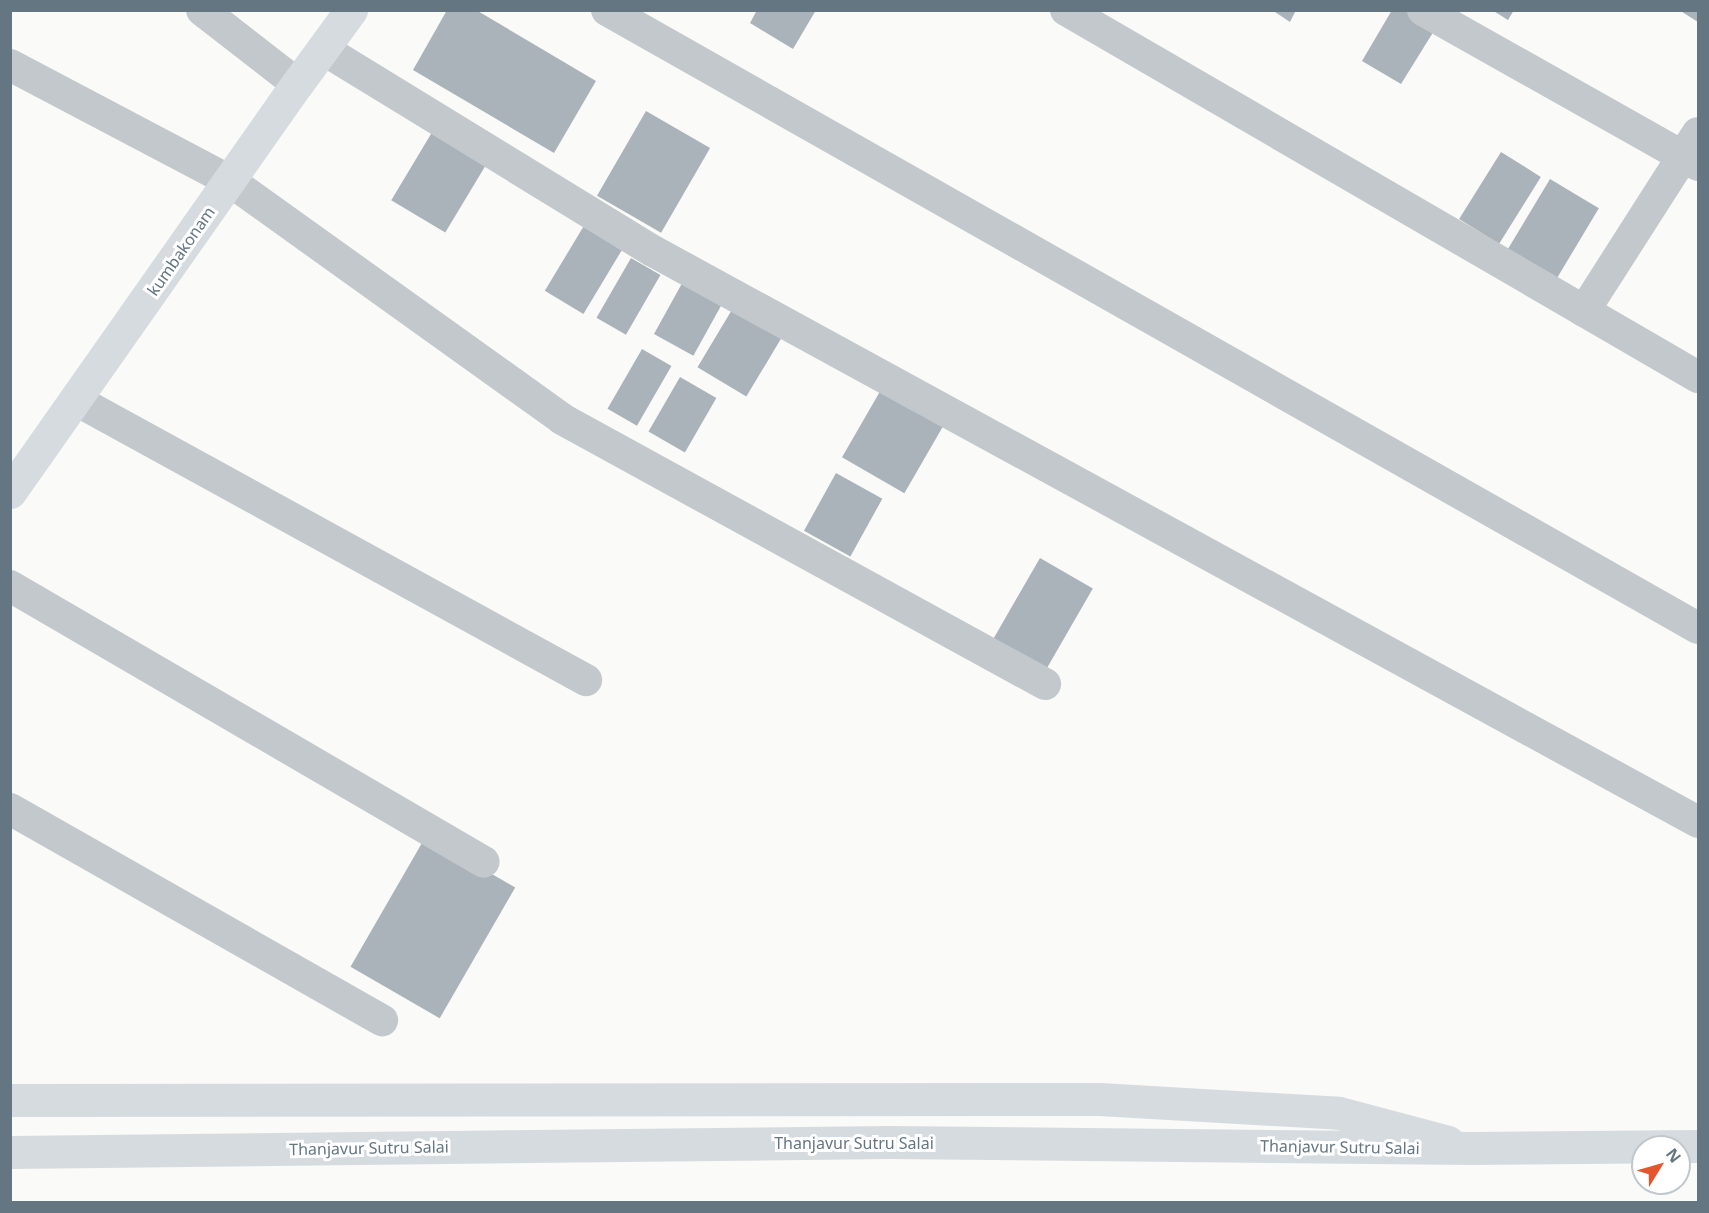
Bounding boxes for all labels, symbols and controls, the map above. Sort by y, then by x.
street label: kumbakonam [143,203,219,299]
street label: Thanjavur Sutru Salai [774,1133,934,1153]
north arrow [1631,1135,1691,1195]
street label: Thanjavur Sutru Salai [1260,1136,1420,1158]
street label: Thanjavur Sutru Salai [289,1137,449,1159]
text: N [1661,1144,1686,1167]

